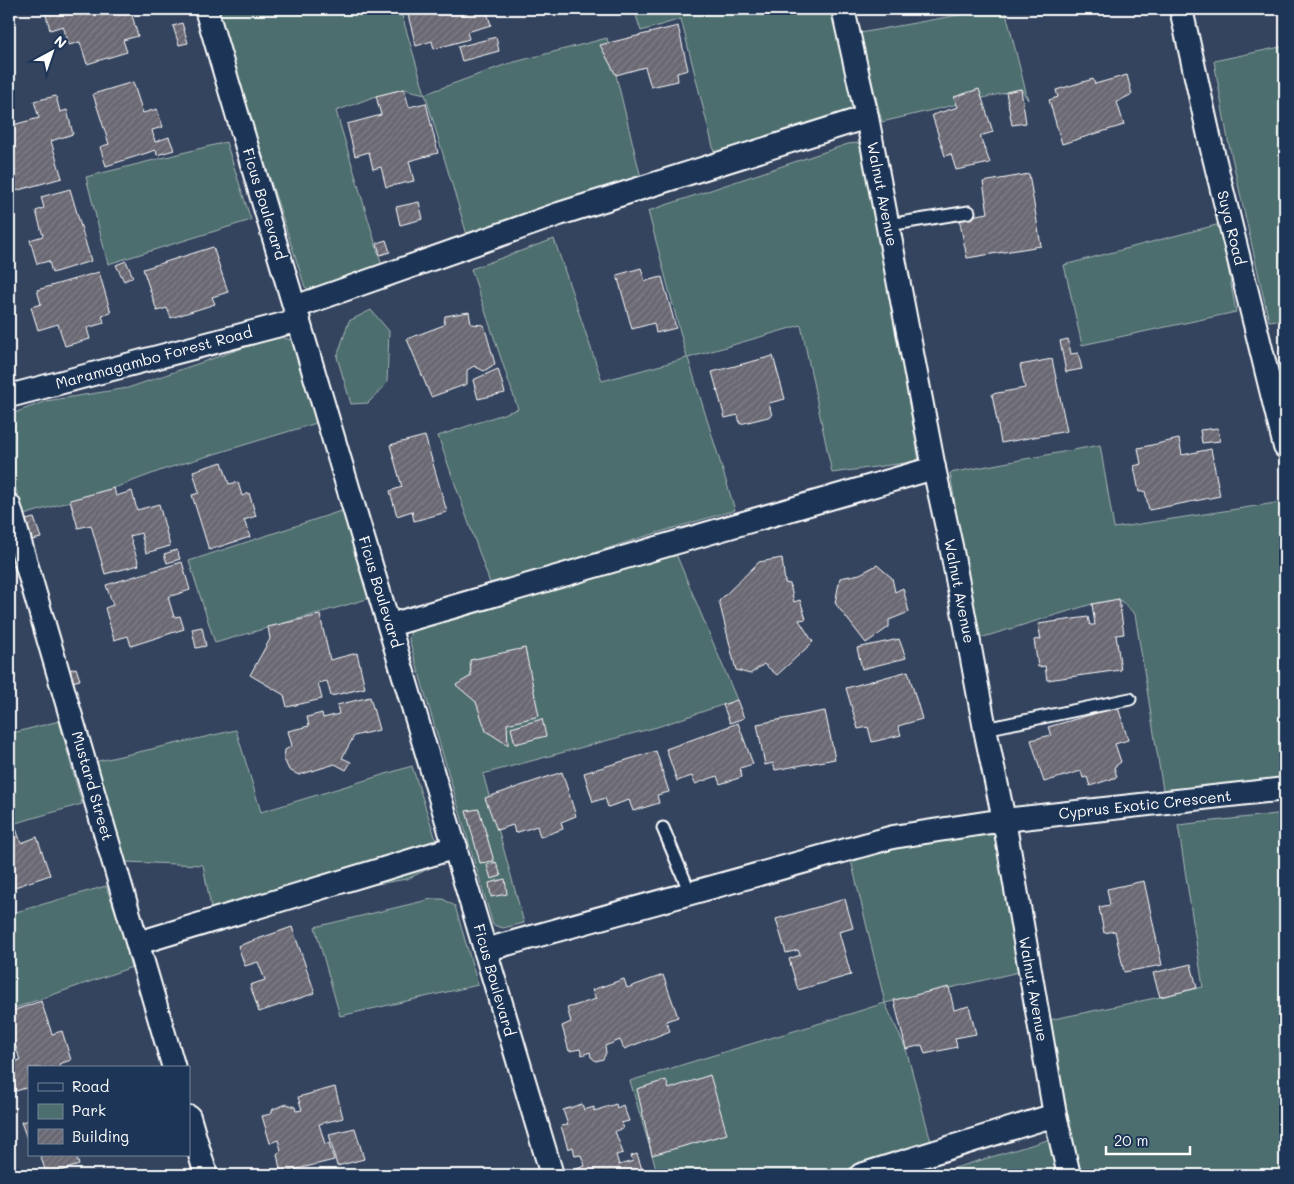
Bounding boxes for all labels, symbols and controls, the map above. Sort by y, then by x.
north arrow [28,28,78,78]
text: N [50,31,71,52]
street label: Walnut Avenue [863,140,903,248]
street label: Ficus Boulevard [238,145,291,262]
street label: Suya Road [1213,188,1251,267]
street label: Maramagambo Forest Road [53,321,254,393]
street label: Ficus Boulevard [354,533,407,650]
street label: Walnut Avenue [940,537,980,645]
street label: Mustard Street [68,729,118,843]
street label: Cyprus Exotic Crescent [1058,785,1232,823]
street label: Ficus Boulevard [469,921,521,1038]
street label: Walnut Avenue [1015,935,1053,1043]
legend [28,1066,190,1156]
text: Road [72,1076,109,1096]
text: Park [72,1100,106,1120]
scale bar [1106,1124,1190,1156]
text: Building [72,1126,129,1146]
text: 20 m [1114,1130,1148,1150]

